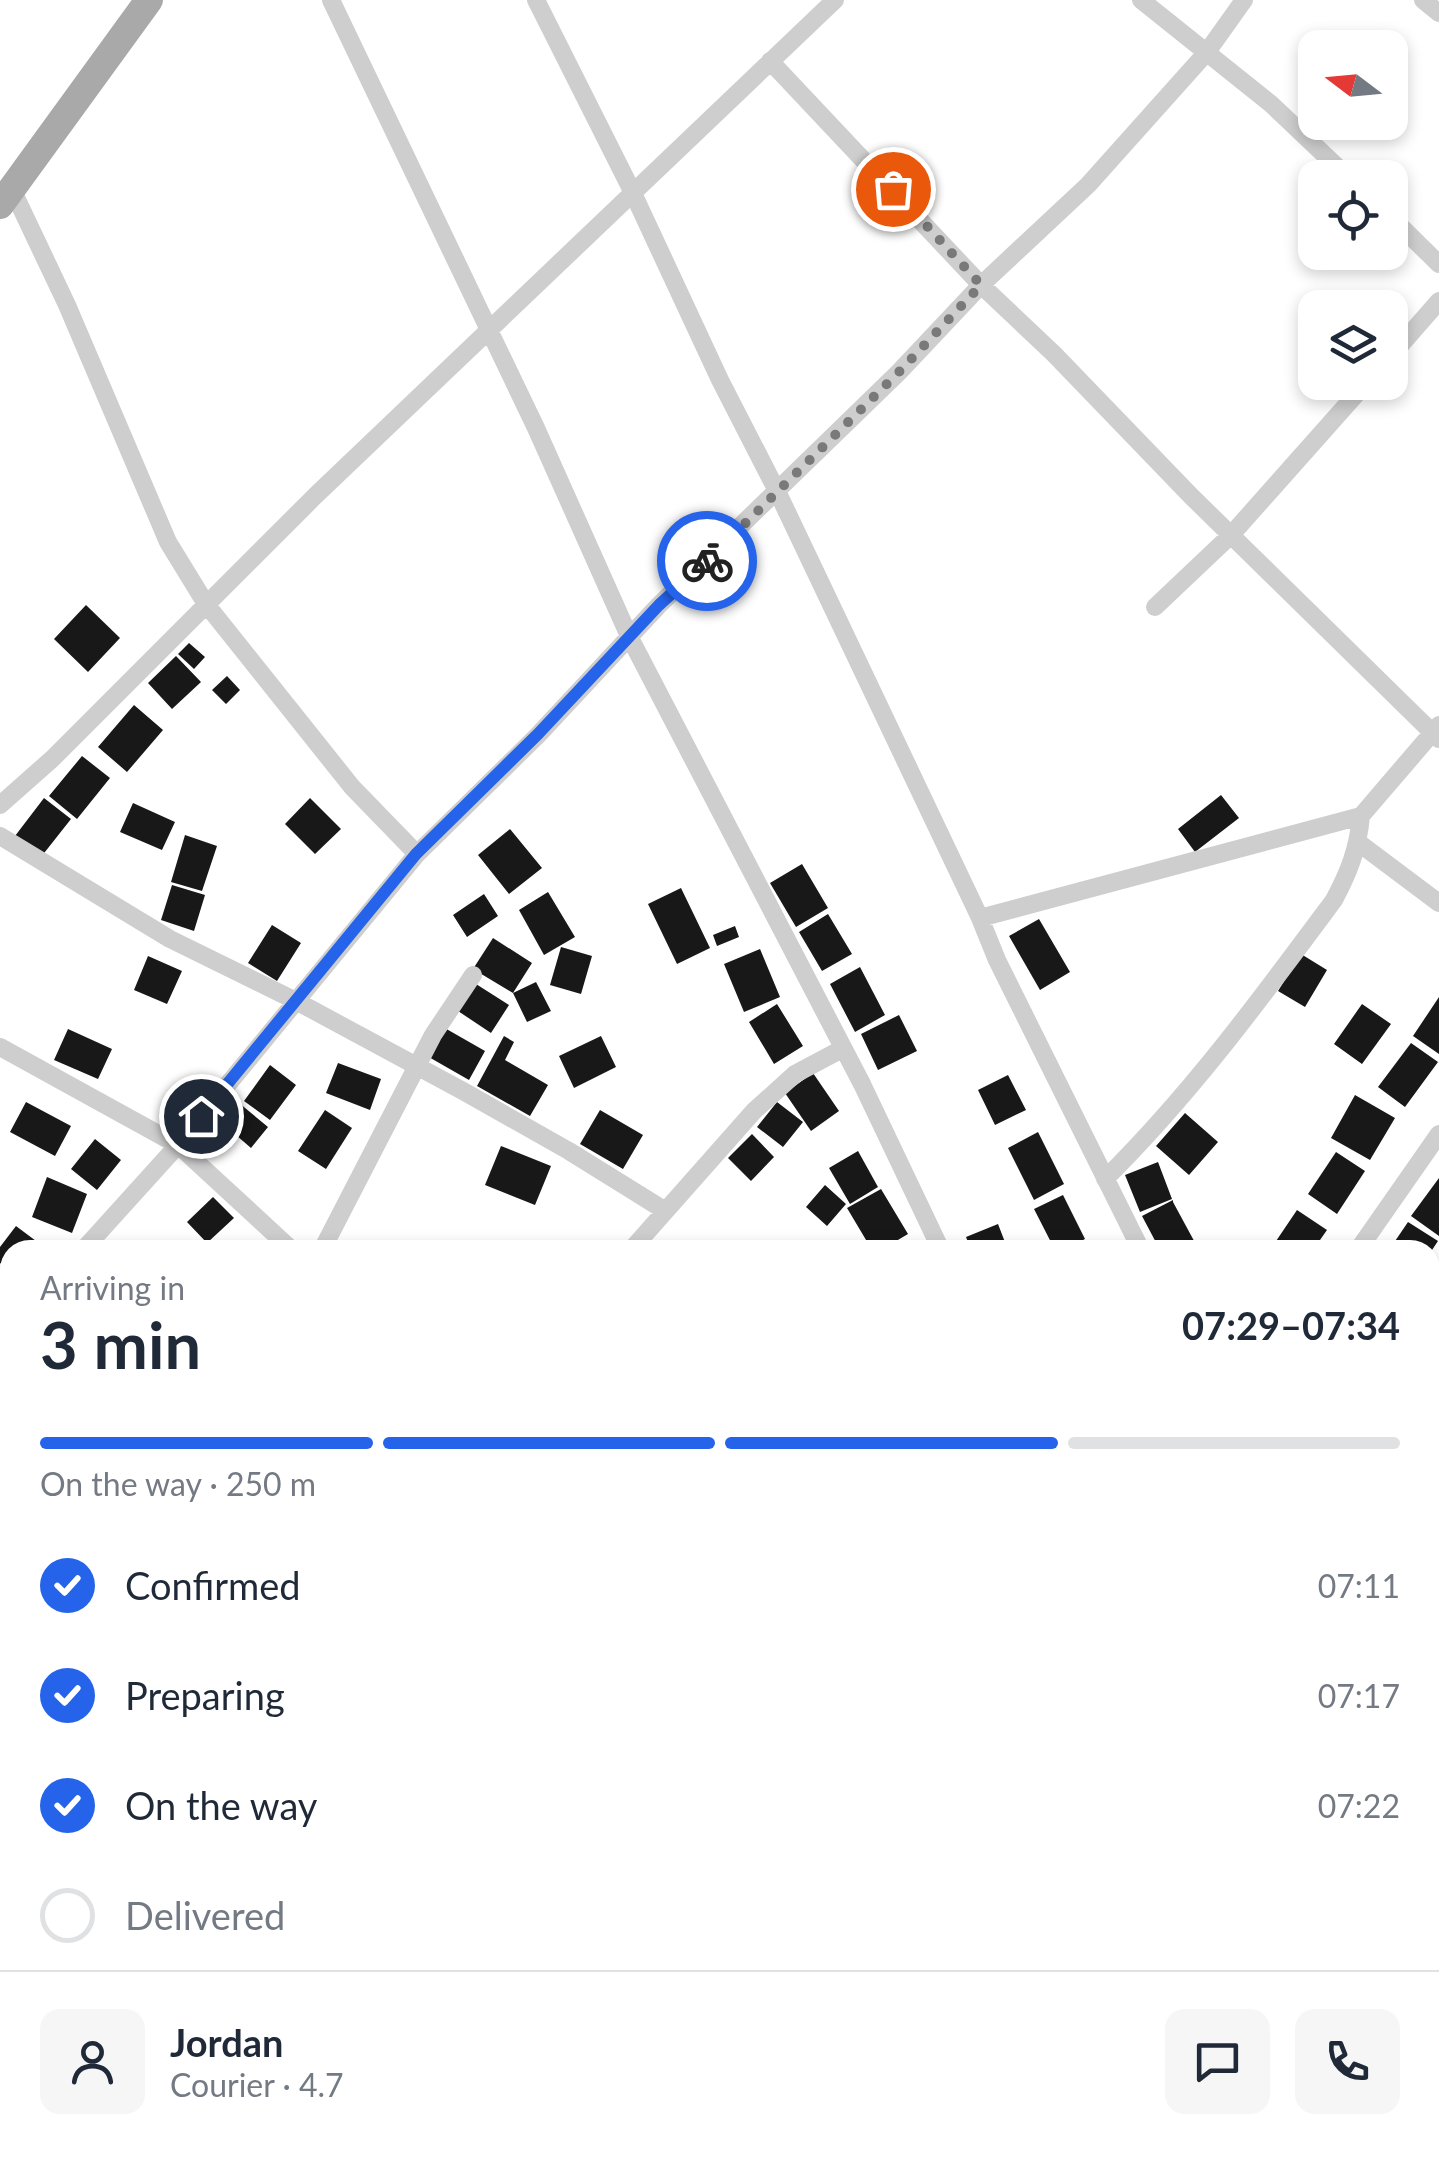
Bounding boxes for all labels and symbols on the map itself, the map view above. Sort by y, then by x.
north arrow [1298,30,1408,140]
pin [851,147,936,232]
courier [657,511,757,611]
pin [159,1074,244,1159]

